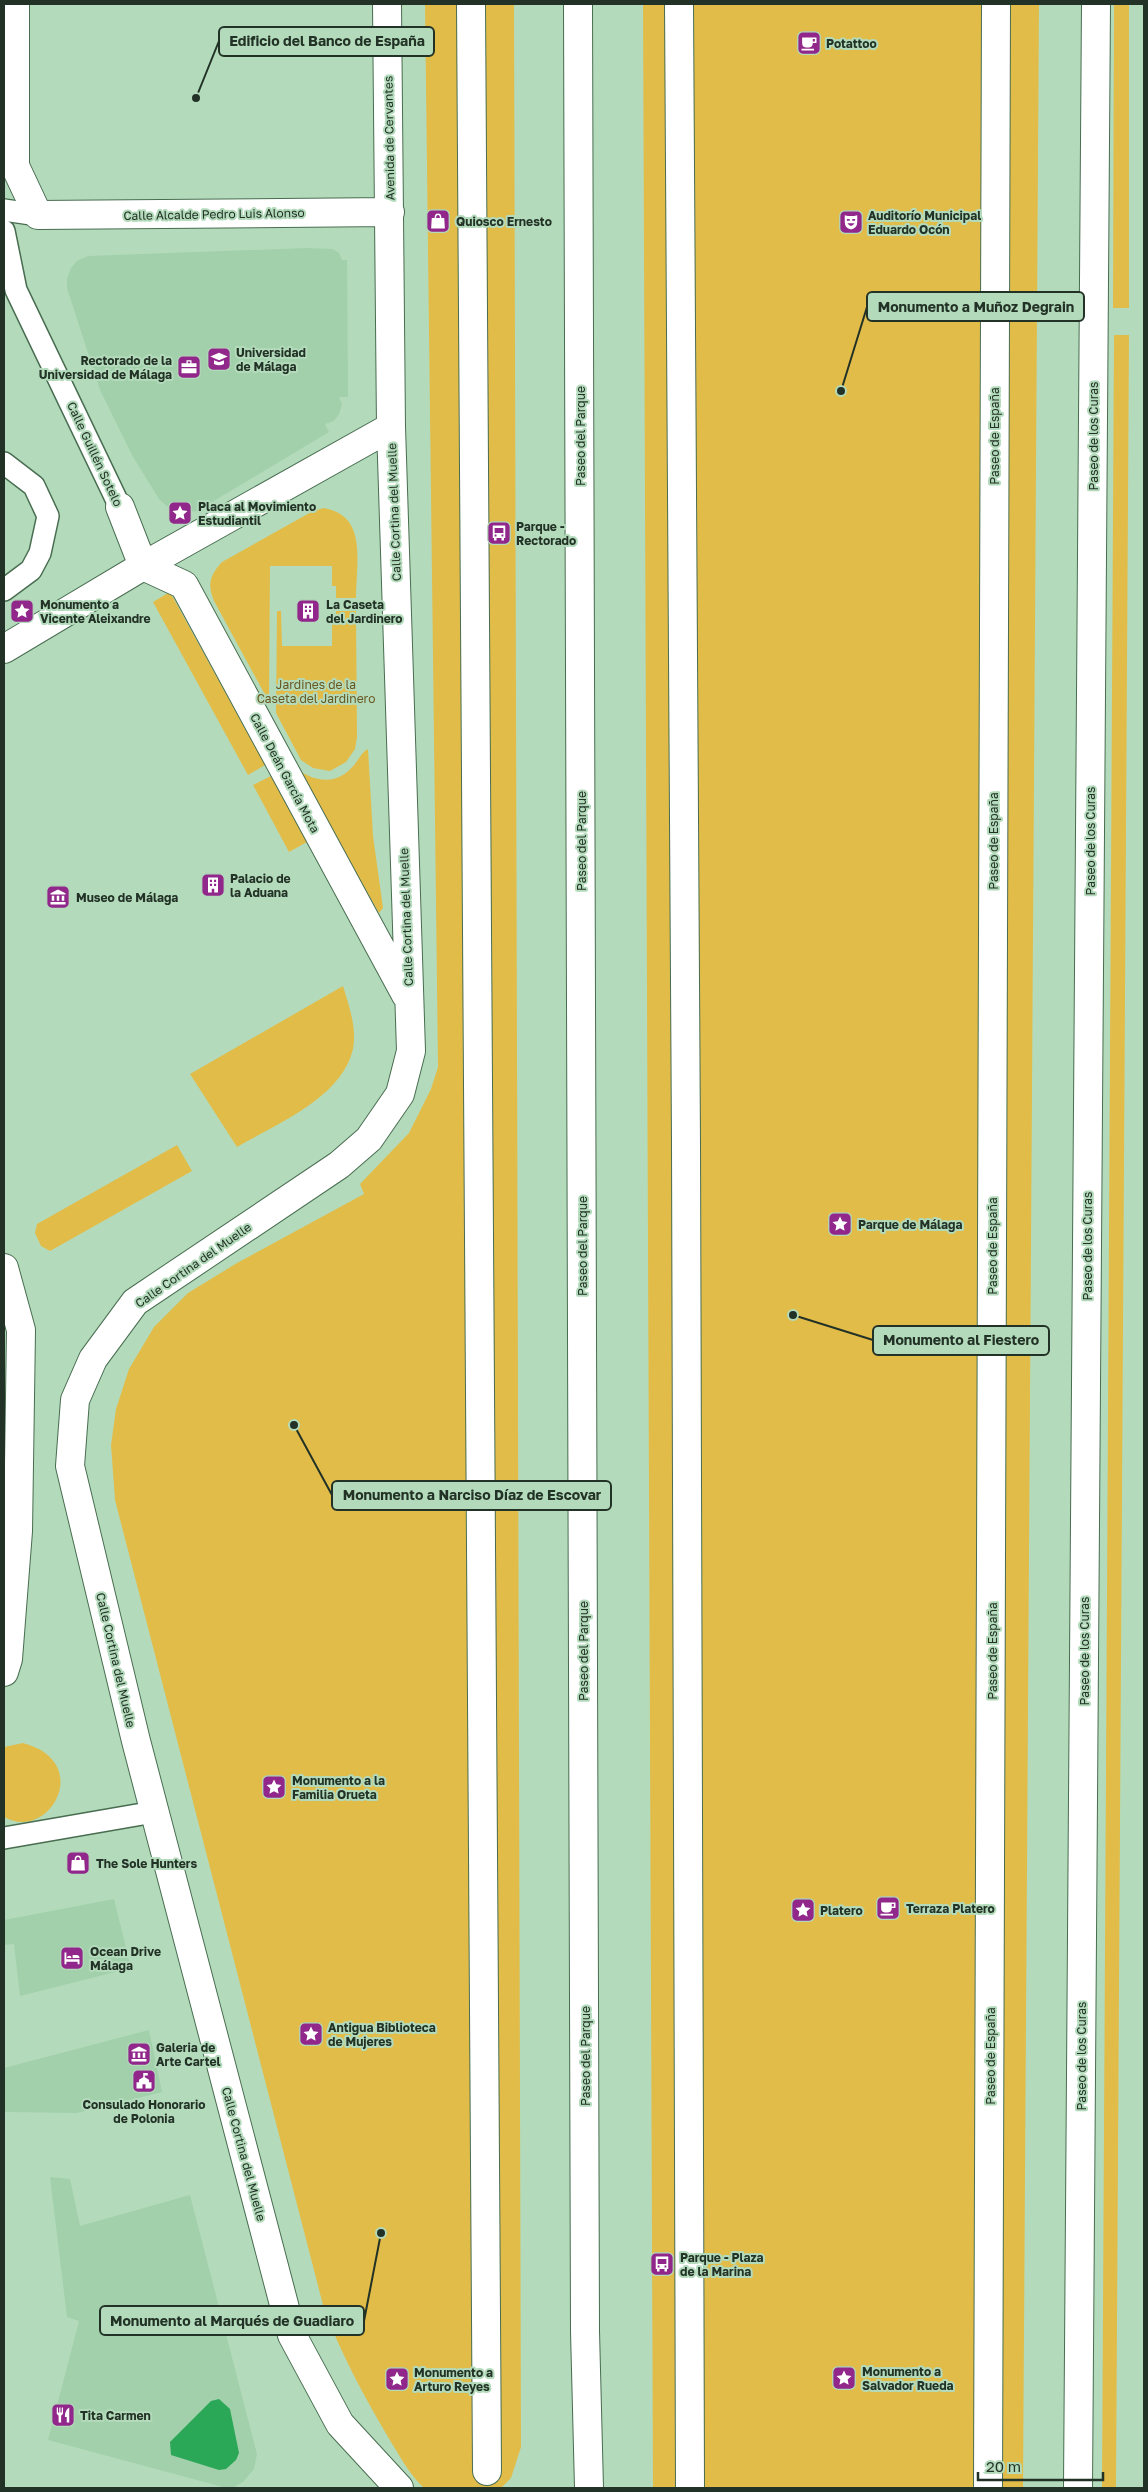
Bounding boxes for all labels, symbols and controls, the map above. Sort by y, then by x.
callout: Edificio del Banco de España [219,27,434,56]
cafe icon: Potattoo [796,30,822,56]
text: Edificio del Banco de España [229,32,425,49]
place label: Potattoo [826,36,877,51]
street label: Avenida de Cervantes [380,76,398,200]
street label: Calle Alcalde Pedro Luis Alonso [123,205,305,223]
shop icon: Quiosco Ernesto [425,208,451,234]
place label: Auditorío Municipal Eduardo Ocón [868,208,981,237]
theatre icon: Auditorío Municipal Eduardo Ocón [838,209,864,235]
place label: Quiosco Ernesto [456,214,552,229]
callout: Monumento a Muñoz Degrain [867,292,1084,321]
text: Monumento a Muñoz Degrain [878,298,1074,315]
place label: Universidad de Málaga [236,345,306,374]
school or university icon: Universidad de Málaga [206,346,232,372]
place label: Rectorado de la Universidad de Málaga [39,353,172,382]
office icon: Rectorado de la Universidad de Málaga [176,354,202,380]
street label: Paseo de los Curas [1086,382,1101,490]
street label: Paseo del Parque [573,386,588,486]
street label: Paseo de España [987,387,1002,485]
street label: Calle Guillén Sotelo [64,399,126,509]
street label: Calle Cortina del Muelle [384,443,404,581]
place label: Placa al Movimiento Estudiantil [198,499,316,528]
place icon: Placa al Movimiento Estudiantil [167,500,193,526]
place label: Parque - Rectorado [516,519,576,548]
bus stop icon: Parque - Rectorado [486,520,512,546]
place label: Monumento a Vicente Aleixandre [40,597,151,626]
place label: La Caseta del Jardinero [326,597,403,626]
place icon: Monumento a Vicente Aleixandre [9,598,35,624]
building icon: La Caseta del Jardinero [295,598,321,624]
park label: Jardines de la Caseta del Jardinero [257,677,375,706]
street label: Calle Deán García Mota [247,711,323,835]
street label: Paseo de los Curas [1083,787,1098,895]
street label: Paseo del Parque [574,791,589,891]
street label: Paseo de España [986,792,1001,890]
street label: Calle Cortina del Muelle [396,848,416,986]
place label: Palacio de la Aduana [230,871,291,900]
building icon: Palacio de la Aduana [200,872,226,898]
museum icon: Museo de Málaga [45,884,71,910]
place label: Museo de Málaga [76,890,178,905]
street label: Paseo de los Curas [1080,1192,1095,1300]
street label: Paseo del Parque [575,1196,590,1296]
street label: Paseo de España [985,1197,1000,1295]
place icon: Parque de Málaga [827,1211,853,1237]
place label: Parque de Málaga [858,1217,962,1232]
street label: Calle Cortina del Muelle [132,1219,254,1311]
callout: Monumento al Fiestero [873,1326,1049,1355]
text: Monumento al Fiestero [883,1331,1039,1348]
callout: Monumento a Narciso Díaz de Escovar [332,1481,611,1510]
text: Monumento a Narciso Díaz de Escovar [343,1486,602,1503]
street label: Calle Cortina del Muelle [93,1591,139,1729]
street label: Paseo de los Curas [1077,1597,1092,1705]
street label: Paseo del Parque [576,1601,591,1701]
street label: Paseo de España [985,1602,1000,1700]
place label: Monumento a la Familia Orueta [292,1773,385,1802]
place icon: Monumento a la Familia Orueta [261,1774,287,1800]
shop icon: The Sole Hunters [65,1850,91,1876]
place label: The Sole Hunters [96,1856,197,1871]
cafe icon: Terraza Platero [875,1895,901,1921]
place icon: Platero [790,1897,816,1923]
place label: Terraza Platero [906,1901,995,1916]
place label: Platero [820,1903,863,1918]
place label: Ocean Drive Málaga [90,1944,161,1973]
hotel icon: Ocean Drive Málaga [59,1945,85,1971]
street label: Paseo de los Curas [1074,2002,1089,2110]
street label: Paseo del Parque [578,2006,593,2106]
street label: Paseo de España [983,2007,998,2105]
place label: Antigua Biblioteca de Mujeres [328,2020,436,2049]
place icon: Antigua Biblioteca de Mujeres [298,2021,324,2047]
place label: Galeria de Arte Cartel [156,2040,221,2069]
museum icon: Galeria de Arte Cartel [126,2041,152,2067]
public building icon: Consulado Honorario de Polonia [131,2068,157,2094]
street label: Calle Cortina del Muelle [219,2085,269,2223]
place label: Consulado Honorario de Polonia [83,2097,205,2126]
place label: Parque - Plaza de la Marina [680,2250,764,2279]
bus stop icon: Parque - Plaza de la Marina [649,2251,675,2277]
callout: Monumento al Marqués de Guadiaro [100,2306,364,2335]
text: Monumento al Marqués de Guadiaro [110,2312,354,2329]
place label: Monumento a Salvador Rueda [862,2364,954,2393]
place label: Monumento a Arturo Reyes [414,2365,493,2394]
place icon: Monumento a Salvador Rueda [831,2365,857,2391]
place icon: Monumento a Arturo Reyes [384,2366,410,2392]
restaurant icon: Tita Carmen [50,2402,76,2428]
place label: Tita Carmen [80,2408,151,2423]
scale bar [978,2450,1103,2482]
text: 20 m [986,2457,1021,2475]

